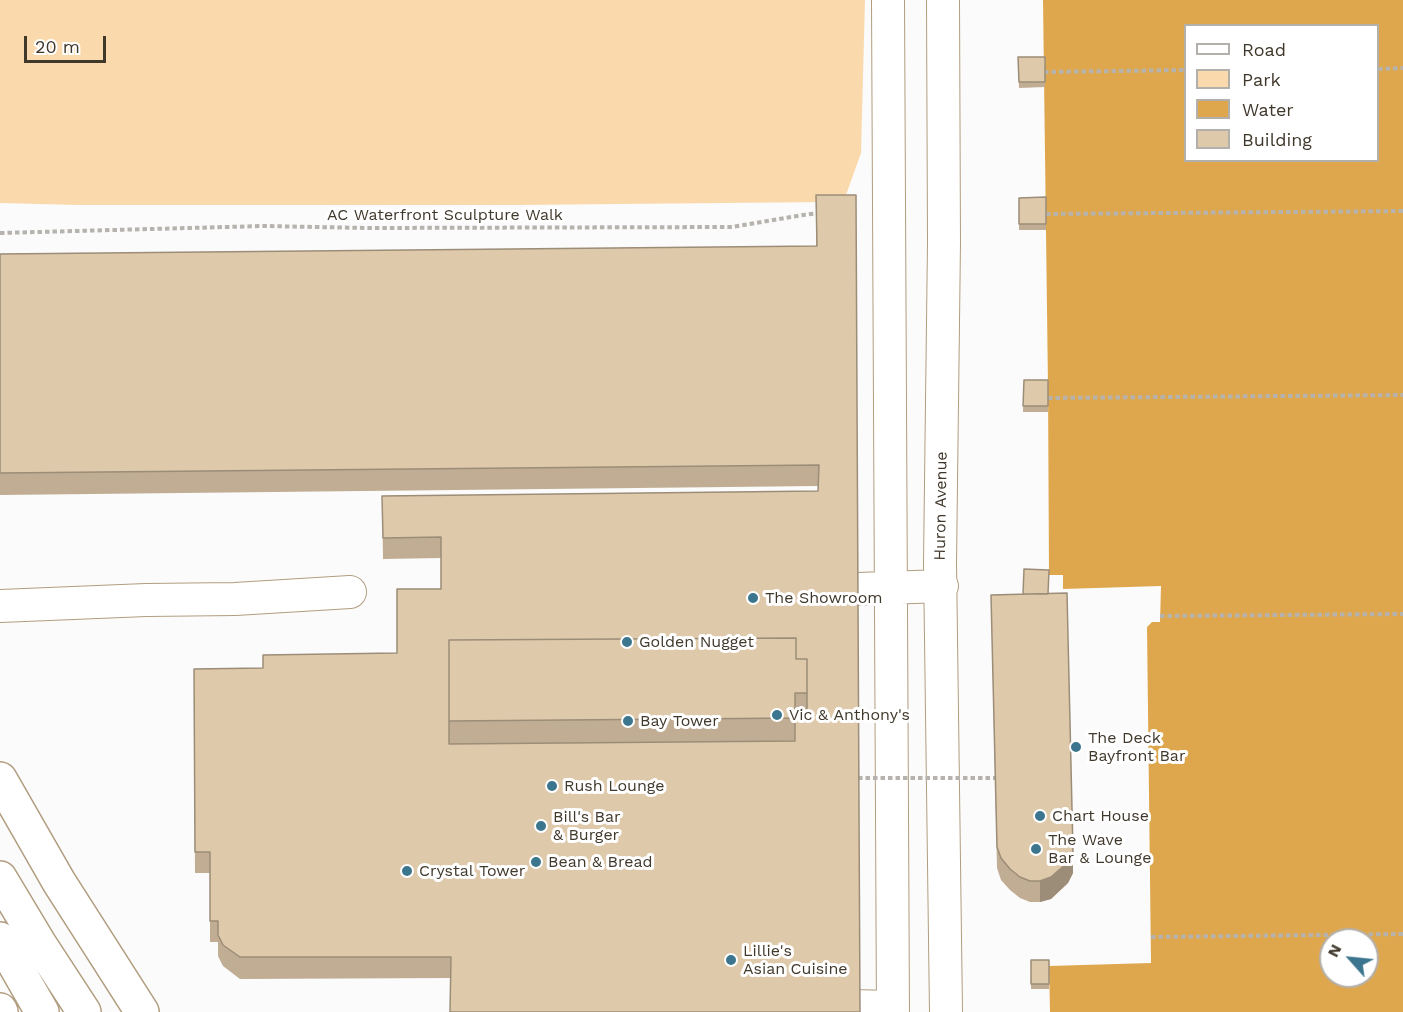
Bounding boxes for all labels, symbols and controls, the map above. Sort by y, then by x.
scale bar [27,24,110,62]
legend [1184,24,1379,162]
text: 20 m [35,36,80,57]
text: Road [1242,39,1286,60]
text: Park [1242,69,1281,90]
text: Water [1242,99,1294,120]
text: Building [1242,129,1312,150]
street label: AC Waterfront Sculpture Walk [327,205,563,225]
street label: Huron Avenue [930,451,952,561]
place label: The Showroom [765,588,883,608]
marker: The Showroom [746,591,760,605]
place label: Golden Nugget [639,632,754,652]
marker: Golden Nugget [620,635,634,649]
place label: Vic & Anthony's [789,705,910,725]
marker: Vic & Anthony's [770,708,784,722]
place label: Bay Tower [640,711,719,731]
marker: Bay Tower [621,714,635,728]
place label: The Deck Bayfront Bar [1088,728,1185,766]
marker: The Deck Bayfront Bar [1069,740,1083,754]
place label: Rush Lounge [564,776,665,796]
marker: Rush Lounge [545,779,559,793]
place label: Chart House [1052,806,1149,826]
place label: Bill's Bar & Burger [553,807,621,845]
marker: Chart House [1033,809,1047,823]
marker: Bill's Bar & Burger [534,819,548,833]
place label: The Wave Bar & Lounge [1048,830,1151,868]
marker: The Wave Bar & Lounge [1029,842,1043,856]
place label: Bean & Bread [548,852,653,872]
marker: Bean & Bread [529,855,543,869]
place label: Crystal Tower [419,861,525,881]
marker: Crystal Tower [400,864,414,878]
north arrow [1319,928,1379,988]
place label: Lillie's Asian Cuisine [743,941,848,979]
text: N [1323,941,1345,960]
marker: Lillie's Asian Cuisine [724,953,738,967]

